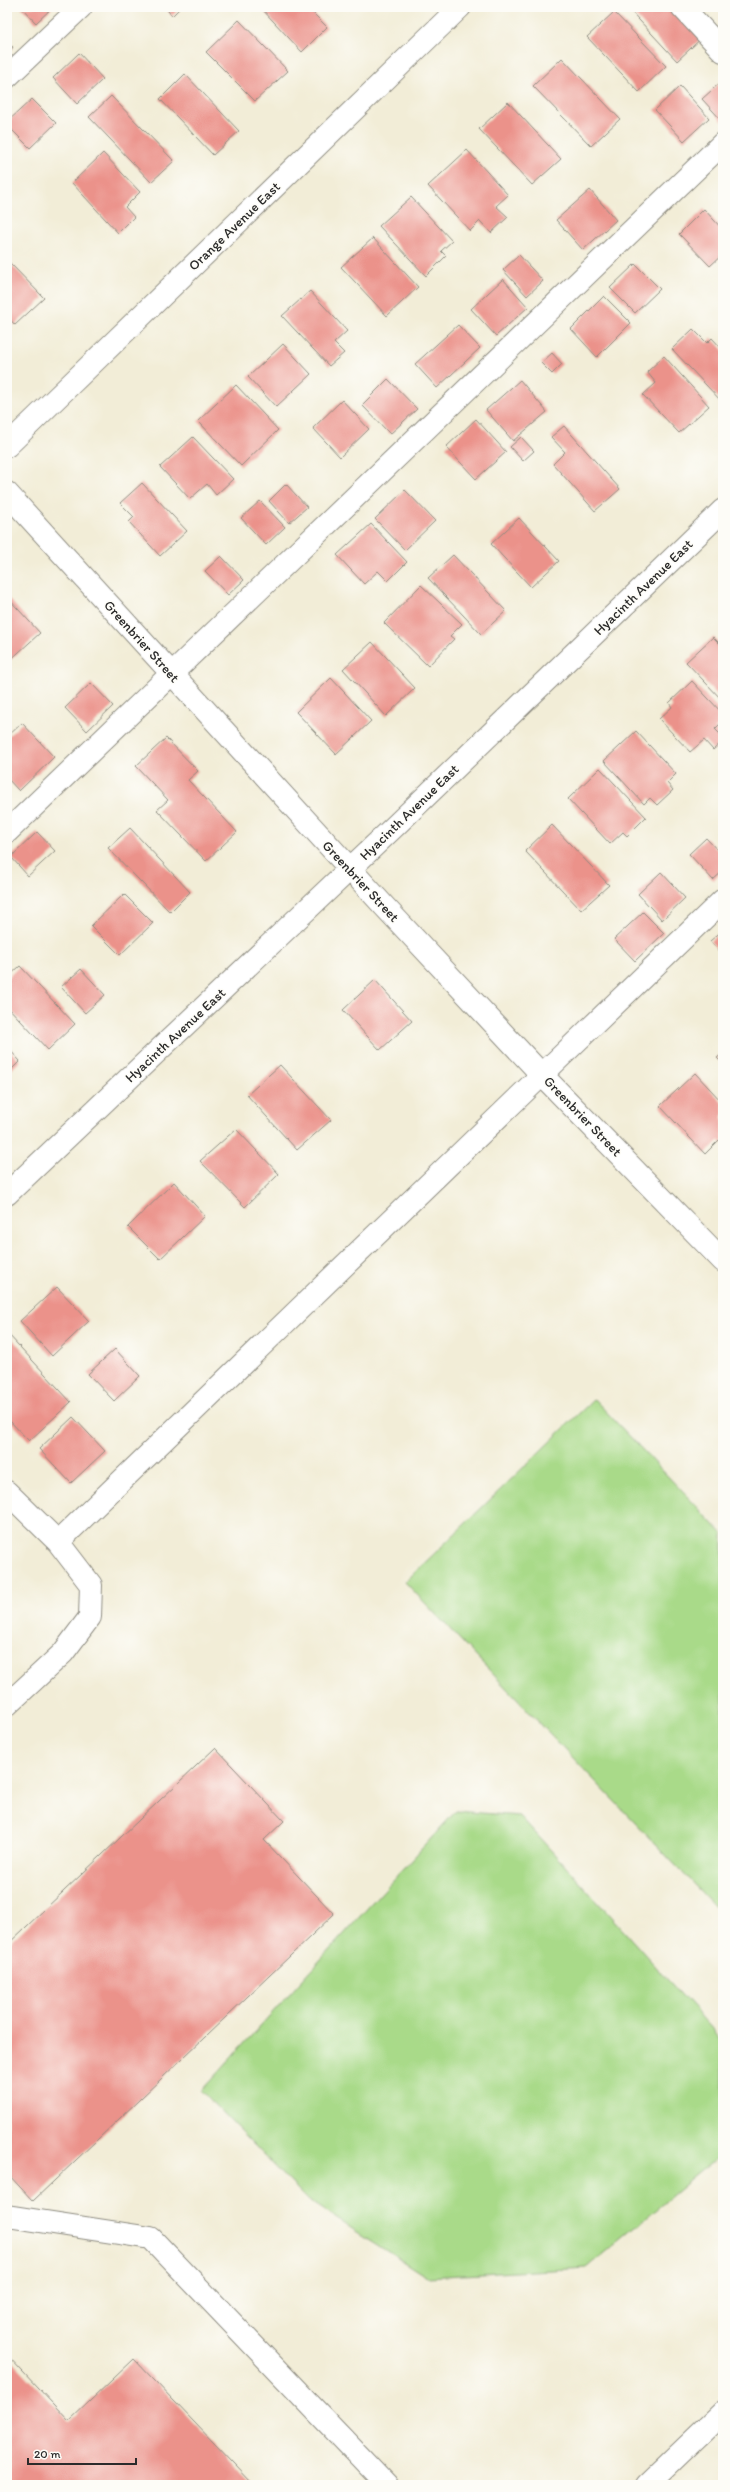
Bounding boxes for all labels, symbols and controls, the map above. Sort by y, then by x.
street label: Orange Avenue East [185,178,284,275]
street label: Hyacinth Avenue East [590,536,696,639]
street label: Greenbrier Street [100,597,183,686]
street label: Hyacinth Avenue East [356,761,462,864]
street label: Greenbrier Street [319,837,403,925]
street label: Hyacinth Avenue East [122,984,229,1086]
street label: Greenbrier Street [540,1073,625,1160]
scale bar [28,2440,136,2466]
text: 20 m [34,2447,61,2461]

